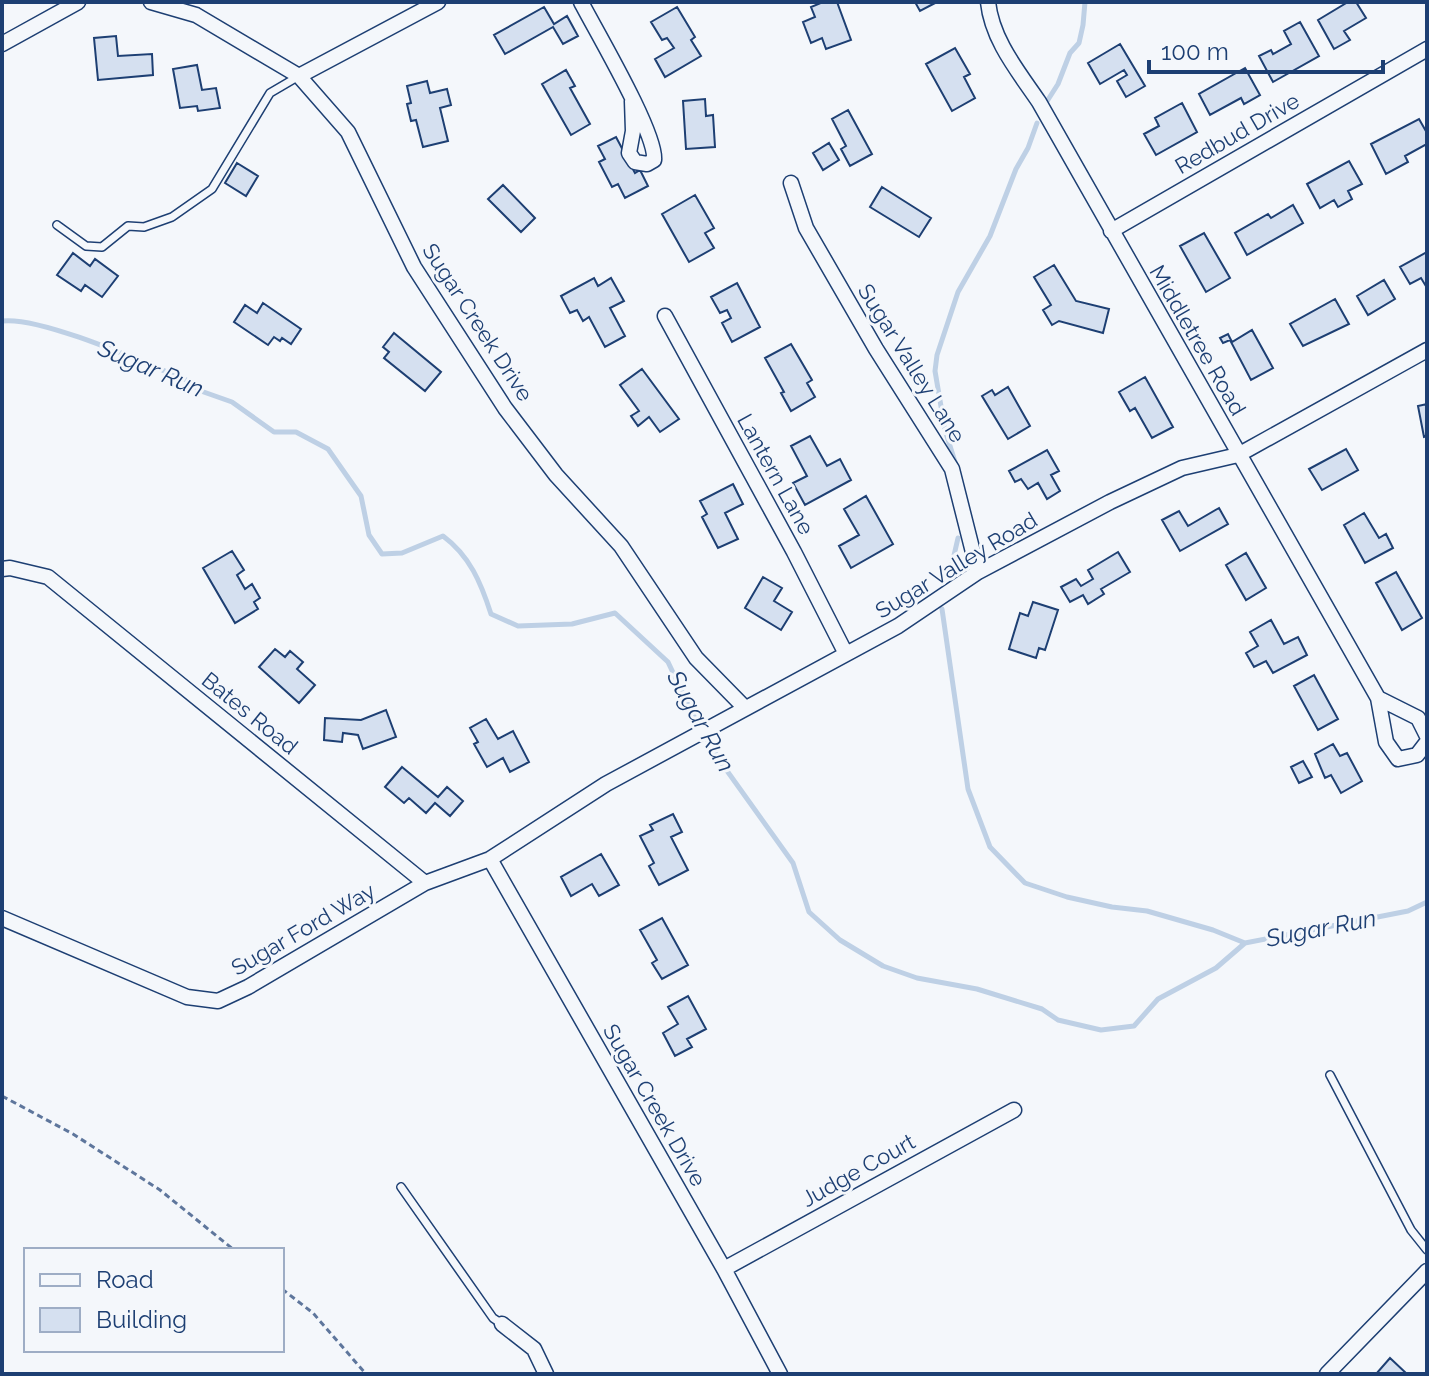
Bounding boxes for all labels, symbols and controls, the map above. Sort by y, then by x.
scale bar [1149,24,1383,74]
text: 100 m [1161,37,1229,66]
street label: Redbud Drive [1170,87,1304,179]
street label: Sugar Creek Drive [417,238,539,406]
street label: Middletree Road [1144,260,1252,420]
street label: Sugar Valley Lane [853,279,971,447]
water label: Sugar Run [93,332,208,403]
street label: Lantern Lane [732,409,820,539]
street label: Sugar Valley Road [870,506,1042,624]
water label: Sugar Run [661,664,741,777]
street label: Bates Road [197,667,303,759]
street label: Sugar Ford Way [227,877,380,981]
water label: Sugar Run [1262,903,1379,953]
street label: Sugar Creek Drive [598,1019,712,1191]
street label: Judge Court [797,1128,920,1212]
legend [24,1248,284,1352]
text: Road [96,1265,154,1294]
text: Building [96,1305,187,1334]

